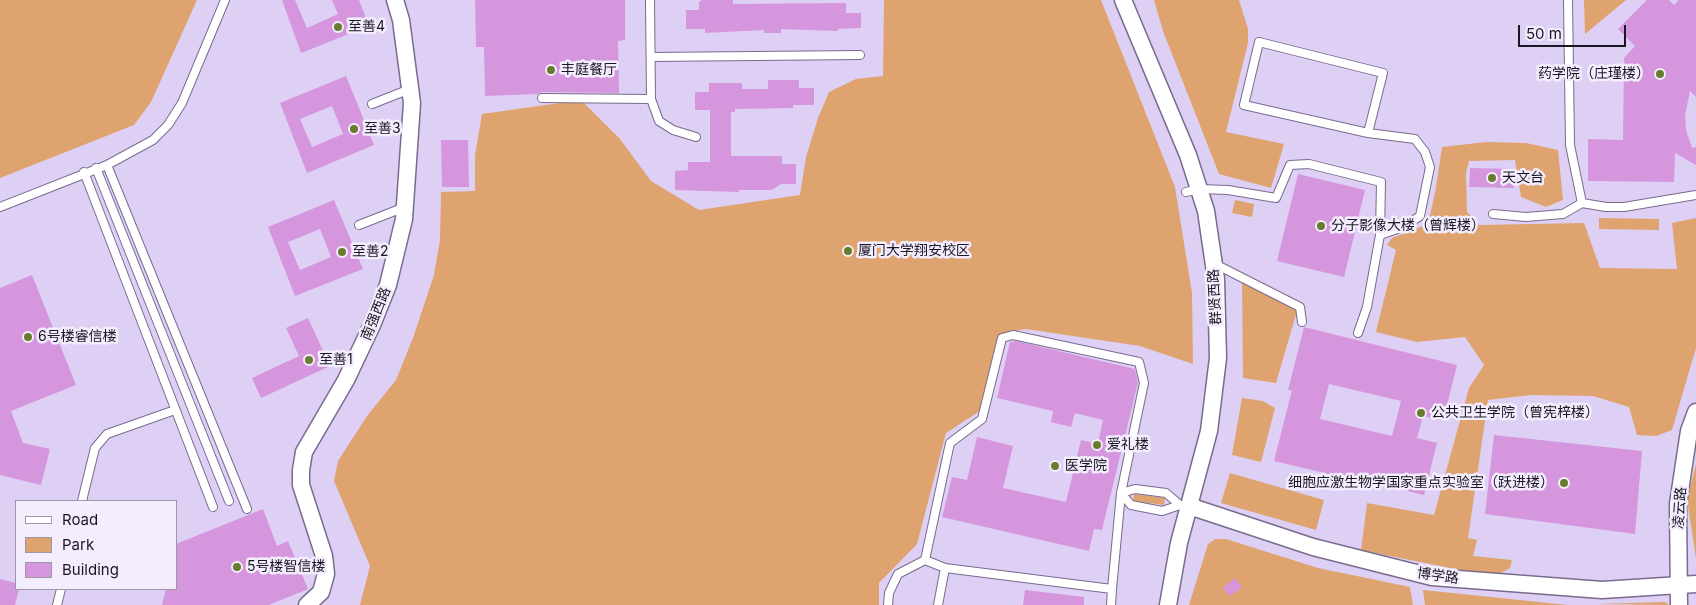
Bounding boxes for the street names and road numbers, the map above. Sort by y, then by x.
street label: 群贤西路 [1205,269,1225,325]
street label: 南强西路 [358,285,394,343]
street label: 凌云路 [1670,486,1690,530]
street label: 博学路 [1416,565,1460,587]

